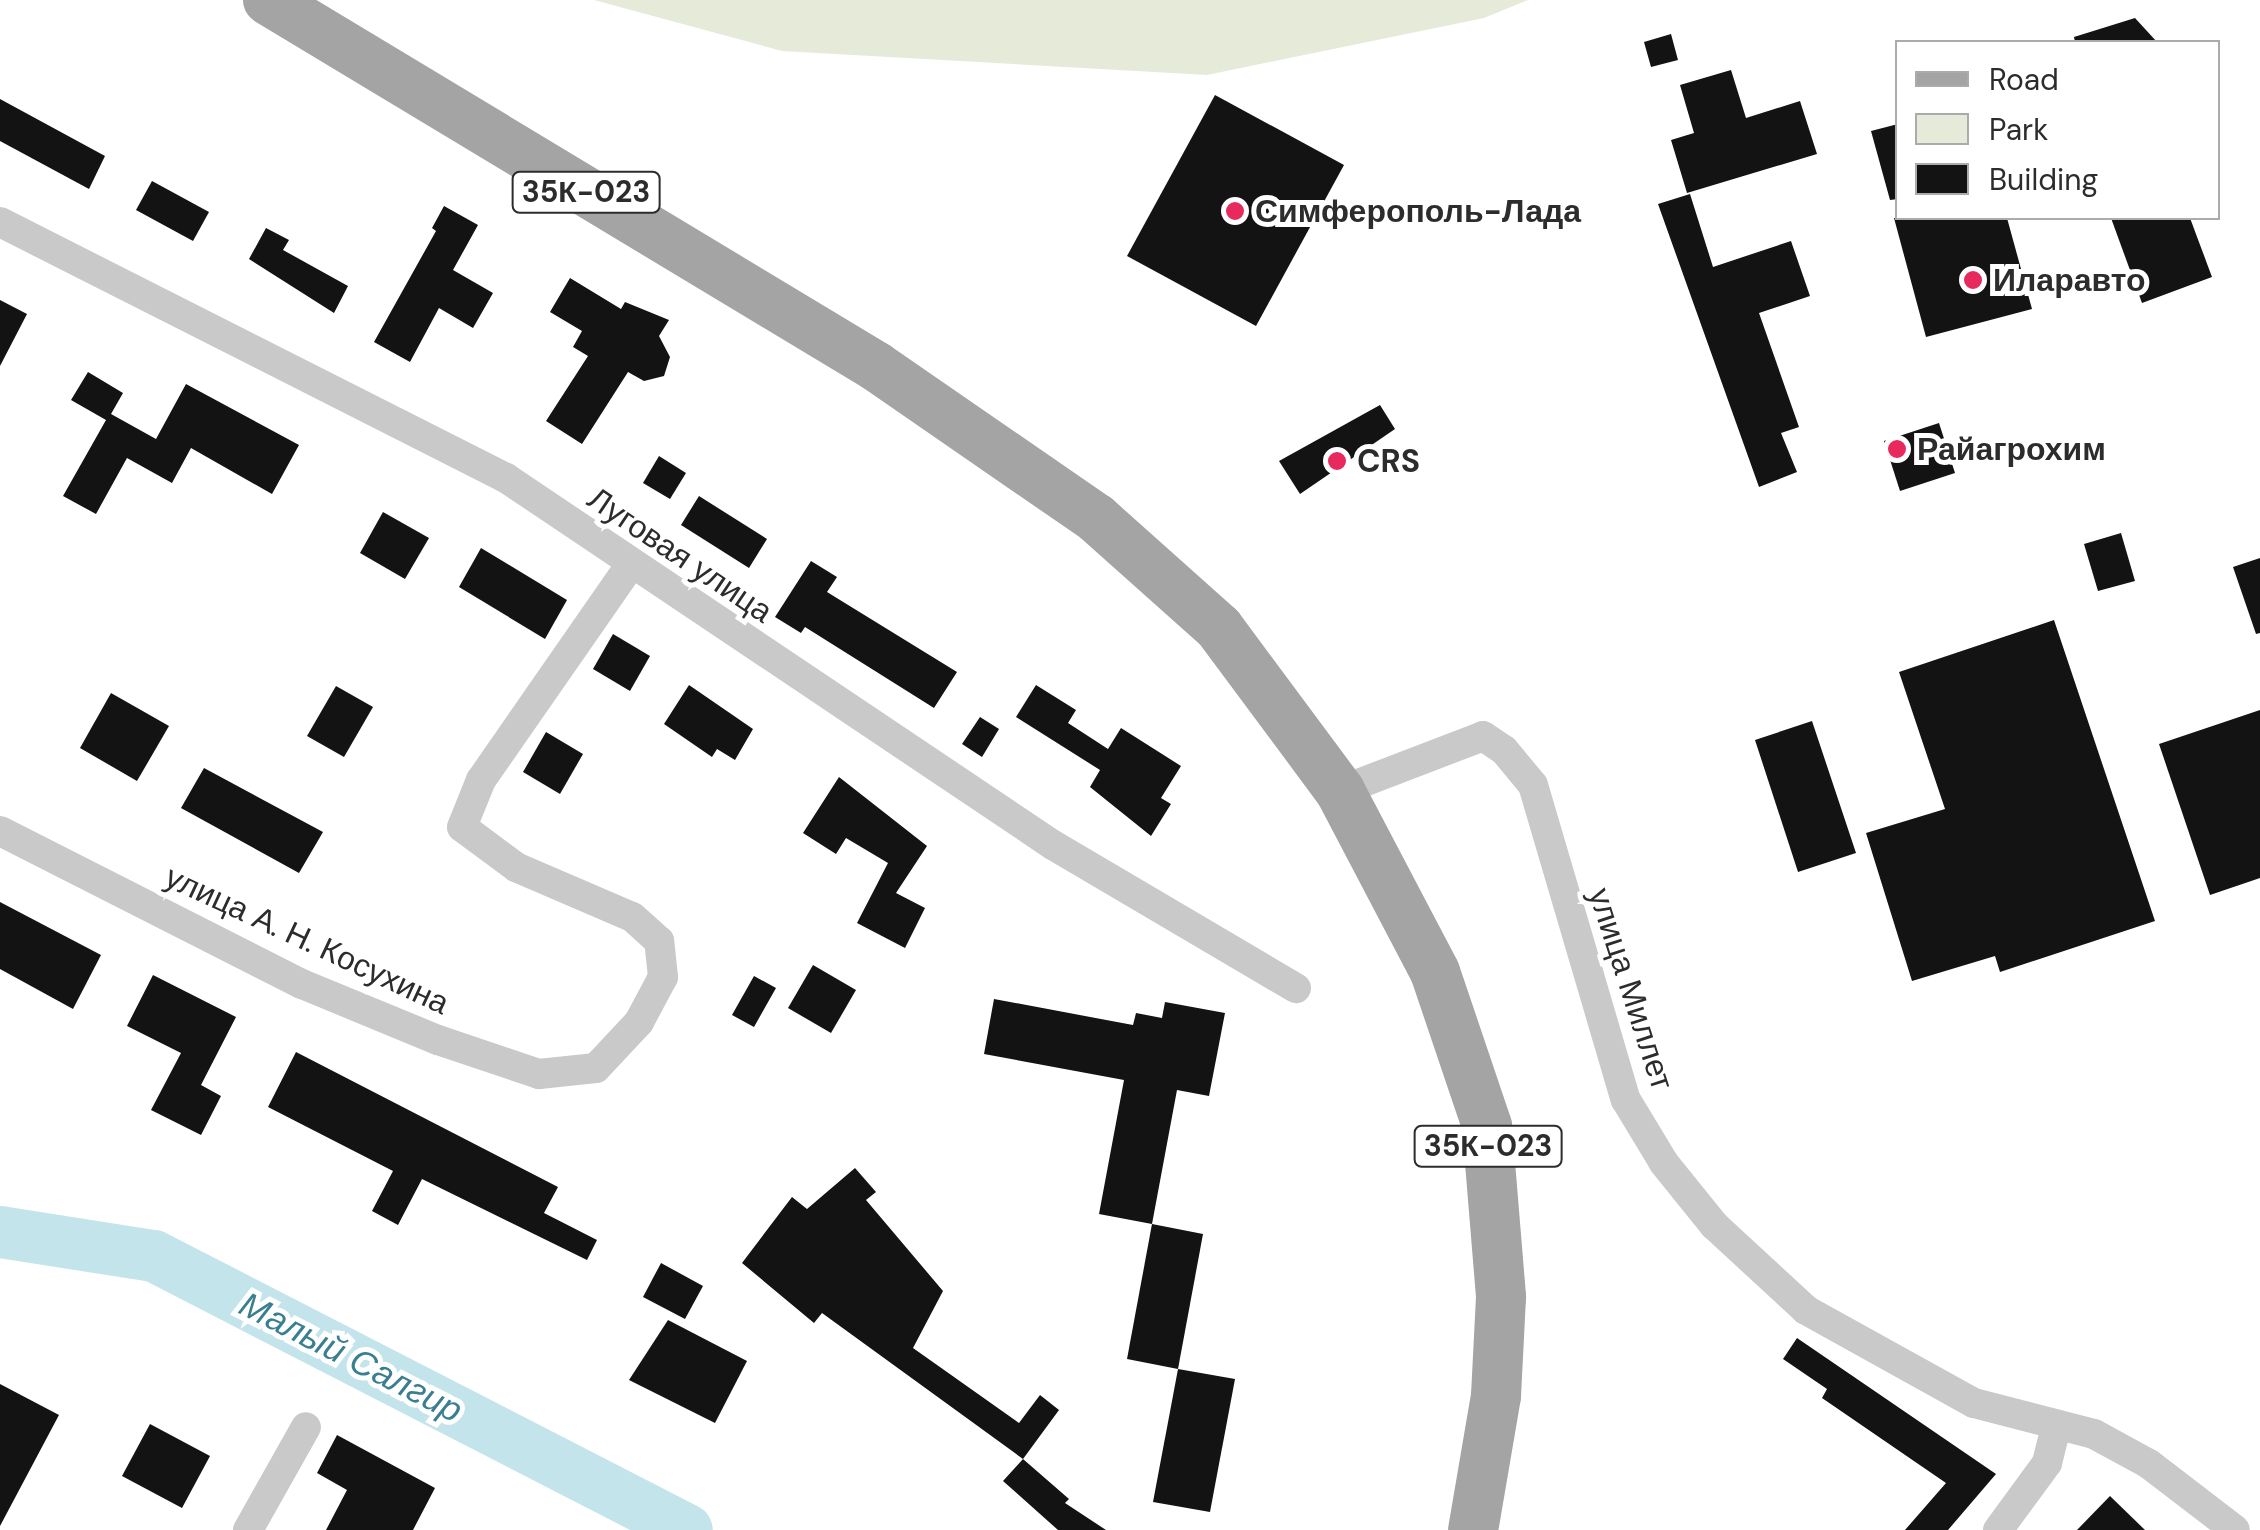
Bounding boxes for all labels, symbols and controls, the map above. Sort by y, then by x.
legend [1895,40,2220,220]
text: Road [1989,60,2059,99]
text: Park [1989,110,2048,149]
text: Building [1989,160,2098,199]
road number: 35К-023 [511,167,661,217]
place label: Симферополь-Лада [1255,192,1581,230]
marker: Симферополь-Лада [1224,200,1246,222]
place label: Иларавто [1993,261,2146,299]
marker: Иларавто [1962,269,1984,291]
place label: Райагрохим [1917,430,2106,468]
marker: Райагрохим [1886,438,1908,460]
place label: CRS [1357,442,1420,480]
marker: CRS [1326,450,1348,472]
street label: Луговая улица [580,479,780,631]
street label: улица А. Н. Косухина [159,857,455,1023]
street label: улица Миллет [1580,883,1682,1095]
road number: 35К-023 [1413,1121,1563,1171]
water label: Малый Салгир [233,1283,469,1431]

